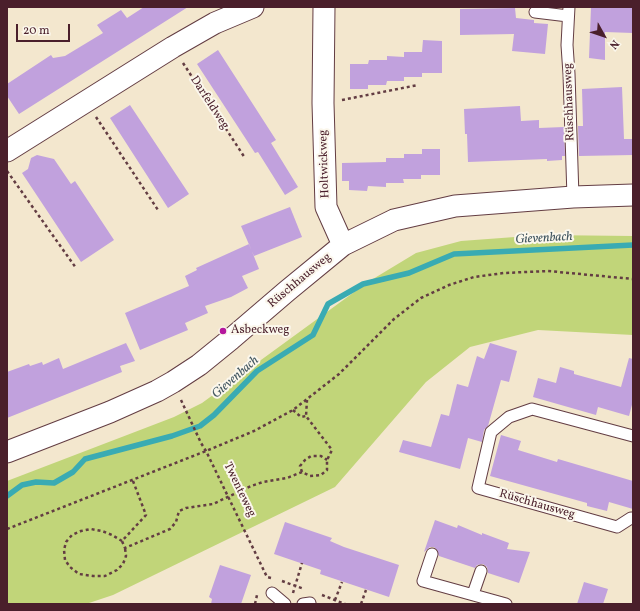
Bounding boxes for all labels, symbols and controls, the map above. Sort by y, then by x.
scale bar [18,16,72,42]
north arrow [584,16,624,56]
text: 20 m [23,23,50,39]
text: N [605,36,622,52]
street label: Rüschhausweg [561,63,579,141]
street label: Darfeldweg [186,74,232,132]
street label: Holtwickweg [317,129,333,199]
water label: Gievenbach [515,230,573,248]
street label: Rüschhausweg [265,250,335,312]
place label: Asbeckweg [231,324,289,338]
marker: Asbeckweg [218,326,228,336]
water label: Gievenbach [209,353,263,403]
street label: Twenteweg [220,460,258,520]
street label: Rüschhausweg [497,487,577,523]

